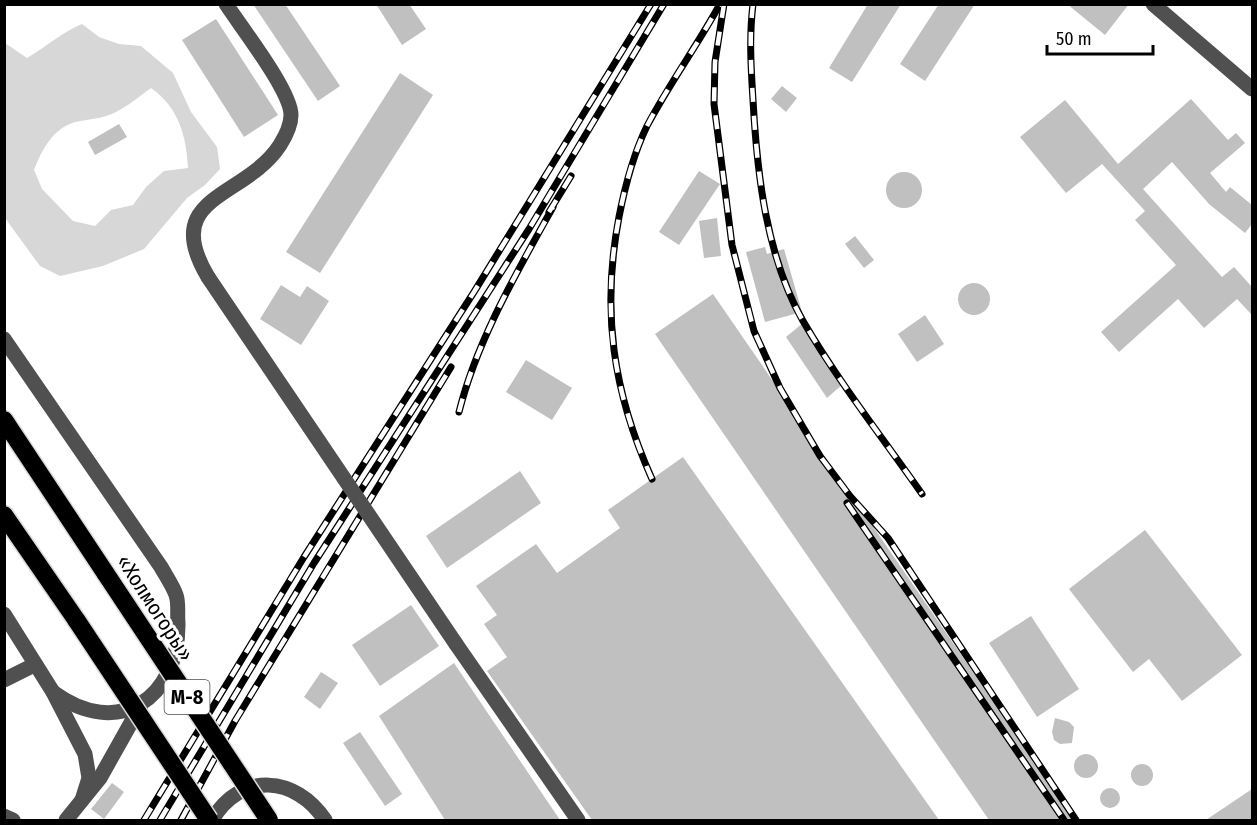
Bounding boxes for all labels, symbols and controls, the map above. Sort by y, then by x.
scale bar [1047,18,1154,56]
text: 50 m [1056,28,1092,50]
street label: «Холмогоры» [111,550,199,666]
road number: М-8 [164,680,210,714]

